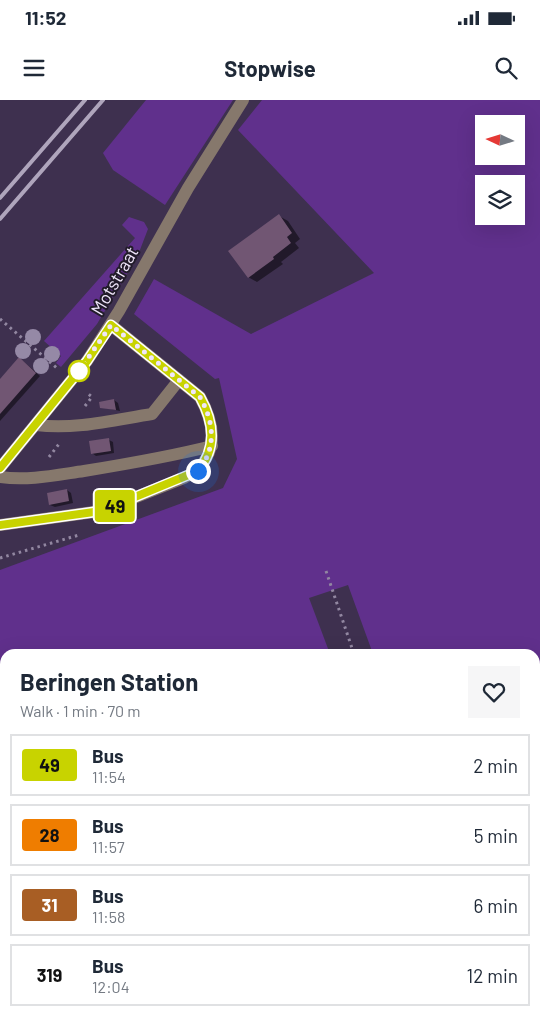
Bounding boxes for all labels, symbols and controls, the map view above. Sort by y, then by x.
text: 11:52 [25,6,66,29]
icon: menu [20,54,48,82]
icon: search [492,54,520,82]
text: Stopwise [224,55,316,81]
north arrow [475,115,525,165]
map controls [475,115,525,225]
button: layers [475,175,525,225]
street label: Motstraat [86,242,143,319]
unlabelled marker [68,360,90,382]
your location [186,459,211,484]
line badge: 49 [92,490,138,522]
text: 49 [105,495,125,517]
button: heart [468,666,520,718]
text: Beringen Station [20,667,198,696]
text: Walk · 1 min · 70 m [20,701,140,720]
text: Bus [92,744,124,767]
text: 49 [39,754,60,776]
text: 2 min [473,754,518,777]
text: 11:54 [92,767,126,786]
text: Bus [92,814,124,837]
text: 28 [40,824,59,846]
text: 5 min [474,824,518,847]
text: 11:57 [92,837,124,856]
text: Bus [92,884,124,907]
text: 31 [41,894,58,916]
text: 6 min [474,894,518,917]
text: 11:58 [92,907,125,926]
text: Bus [92,954,124,977]
text: 319 [37,964,62,986]
text: 12 min [467,964,518,987]
text: 12:04 [92,977,129,996]

